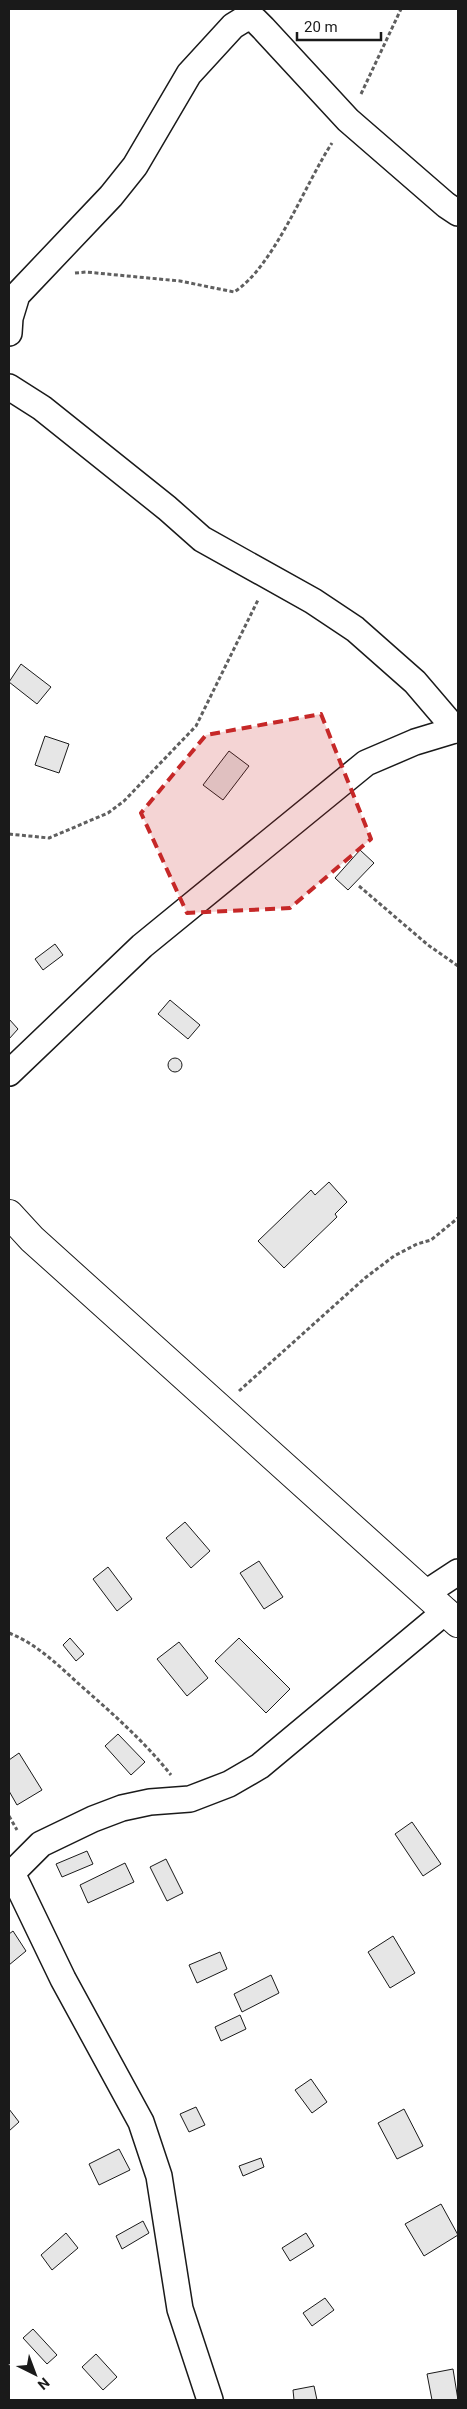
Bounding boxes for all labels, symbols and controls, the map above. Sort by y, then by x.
scale bar [297,10,381,42]
text: 20 m [304,18,338,36]
north arrow [10,2349,60,2399]
text: N [35,2374,53,2393]

